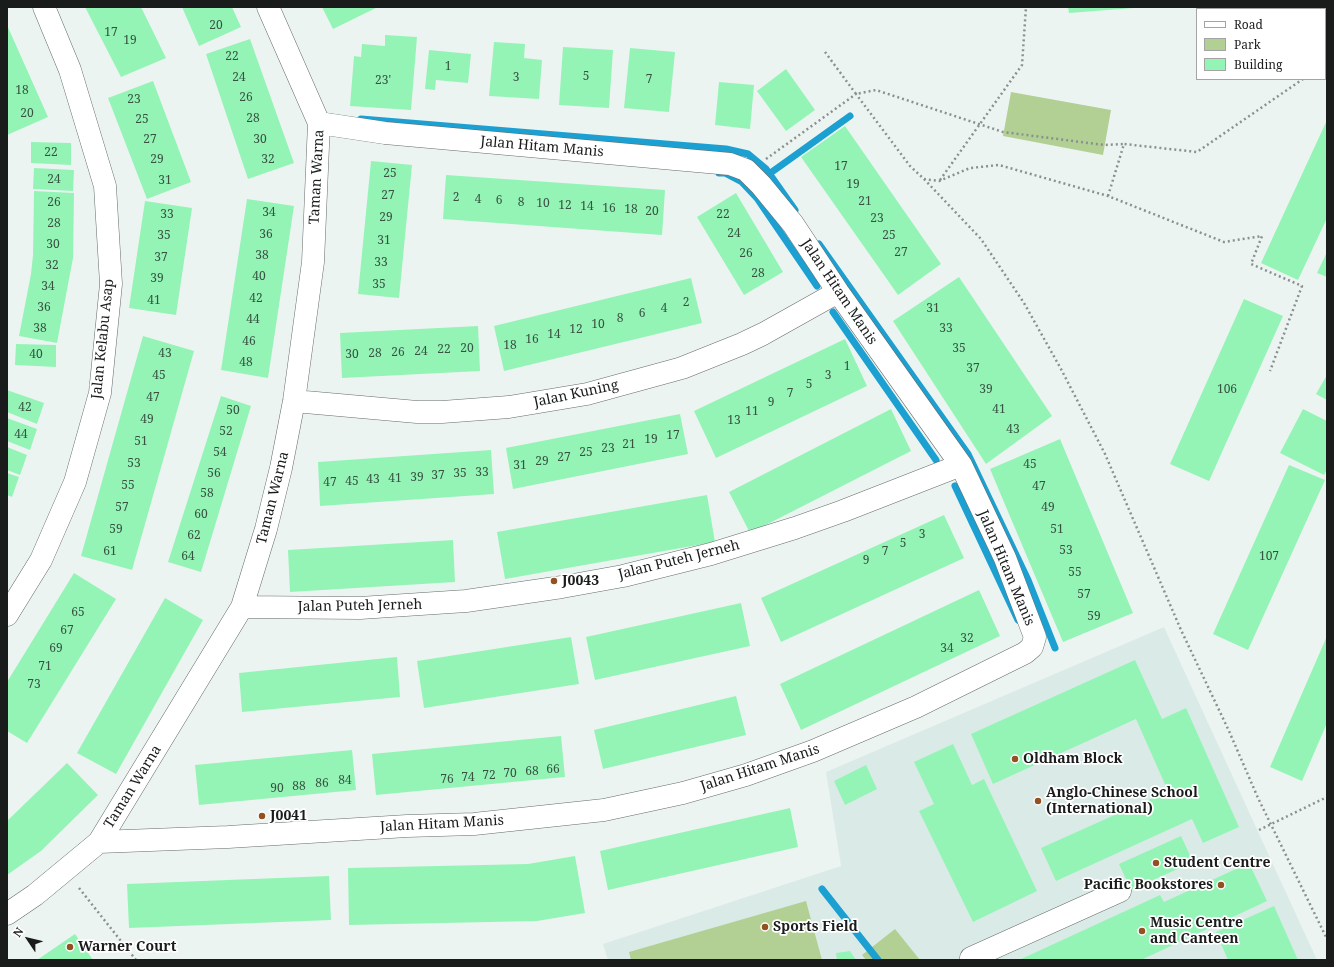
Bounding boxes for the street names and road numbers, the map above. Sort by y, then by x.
street label: Taman Warna [306,129,328,225]
street label: Jalan Hitam Manis [480,133,604,161]
street label: Jalan Hitam Manis [797,236,881,348]
street label: Jalan Kelabu Asap [88,278,118,400]
street label: Jalan Kuning [532,377,620,411]
street label: Taman Warna [253,450,293,546]
street label: Jalan Hitam Manis [974,508,1038,628]
street label: Jalan Puteh Jerneh [617,537,741,583]
street label: Jalan Puteh Jerneh [298,597,422,615]
street label: Jalan Hitam Manis [698,741,822,795]
street label: Taman Warna [101,742,165,832]
street label: Jalan Hitam Manis [380,812,504,836]

